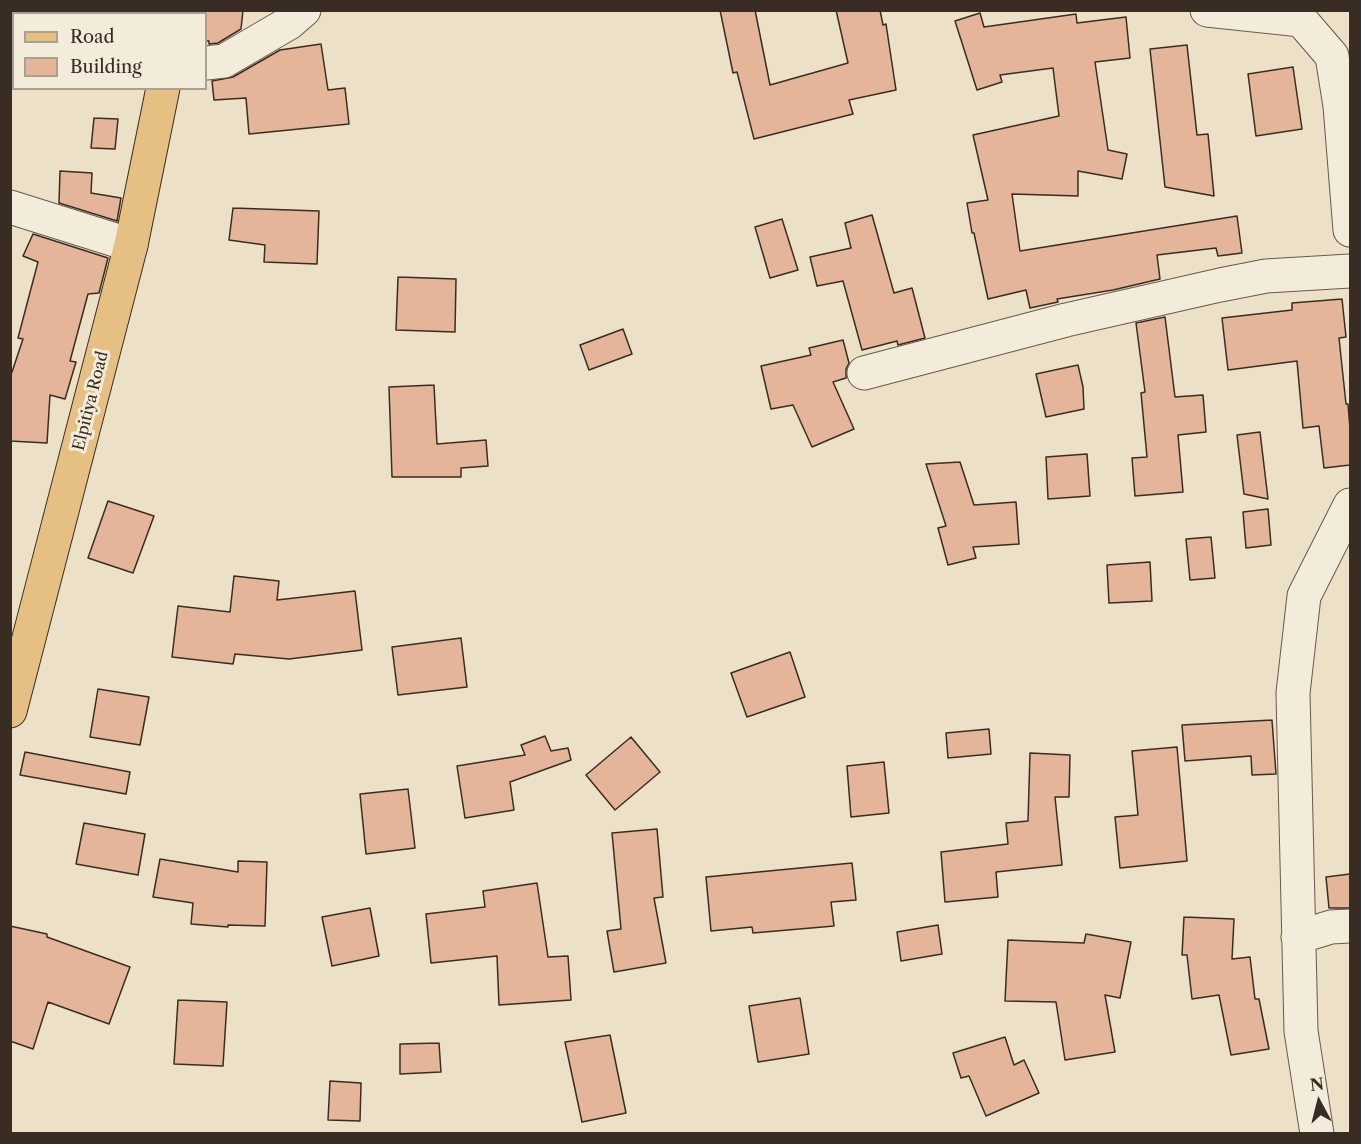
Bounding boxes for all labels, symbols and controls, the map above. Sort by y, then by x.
legend [12,12,207,90]
text: Road [70,26,115,48]
text: Building [70,56,142,78]
street label: Elpitiya Road [69,349,113,453]
north arrow [1289,1072,1349,1132]
text: N [1309,1073,1325,1095]

